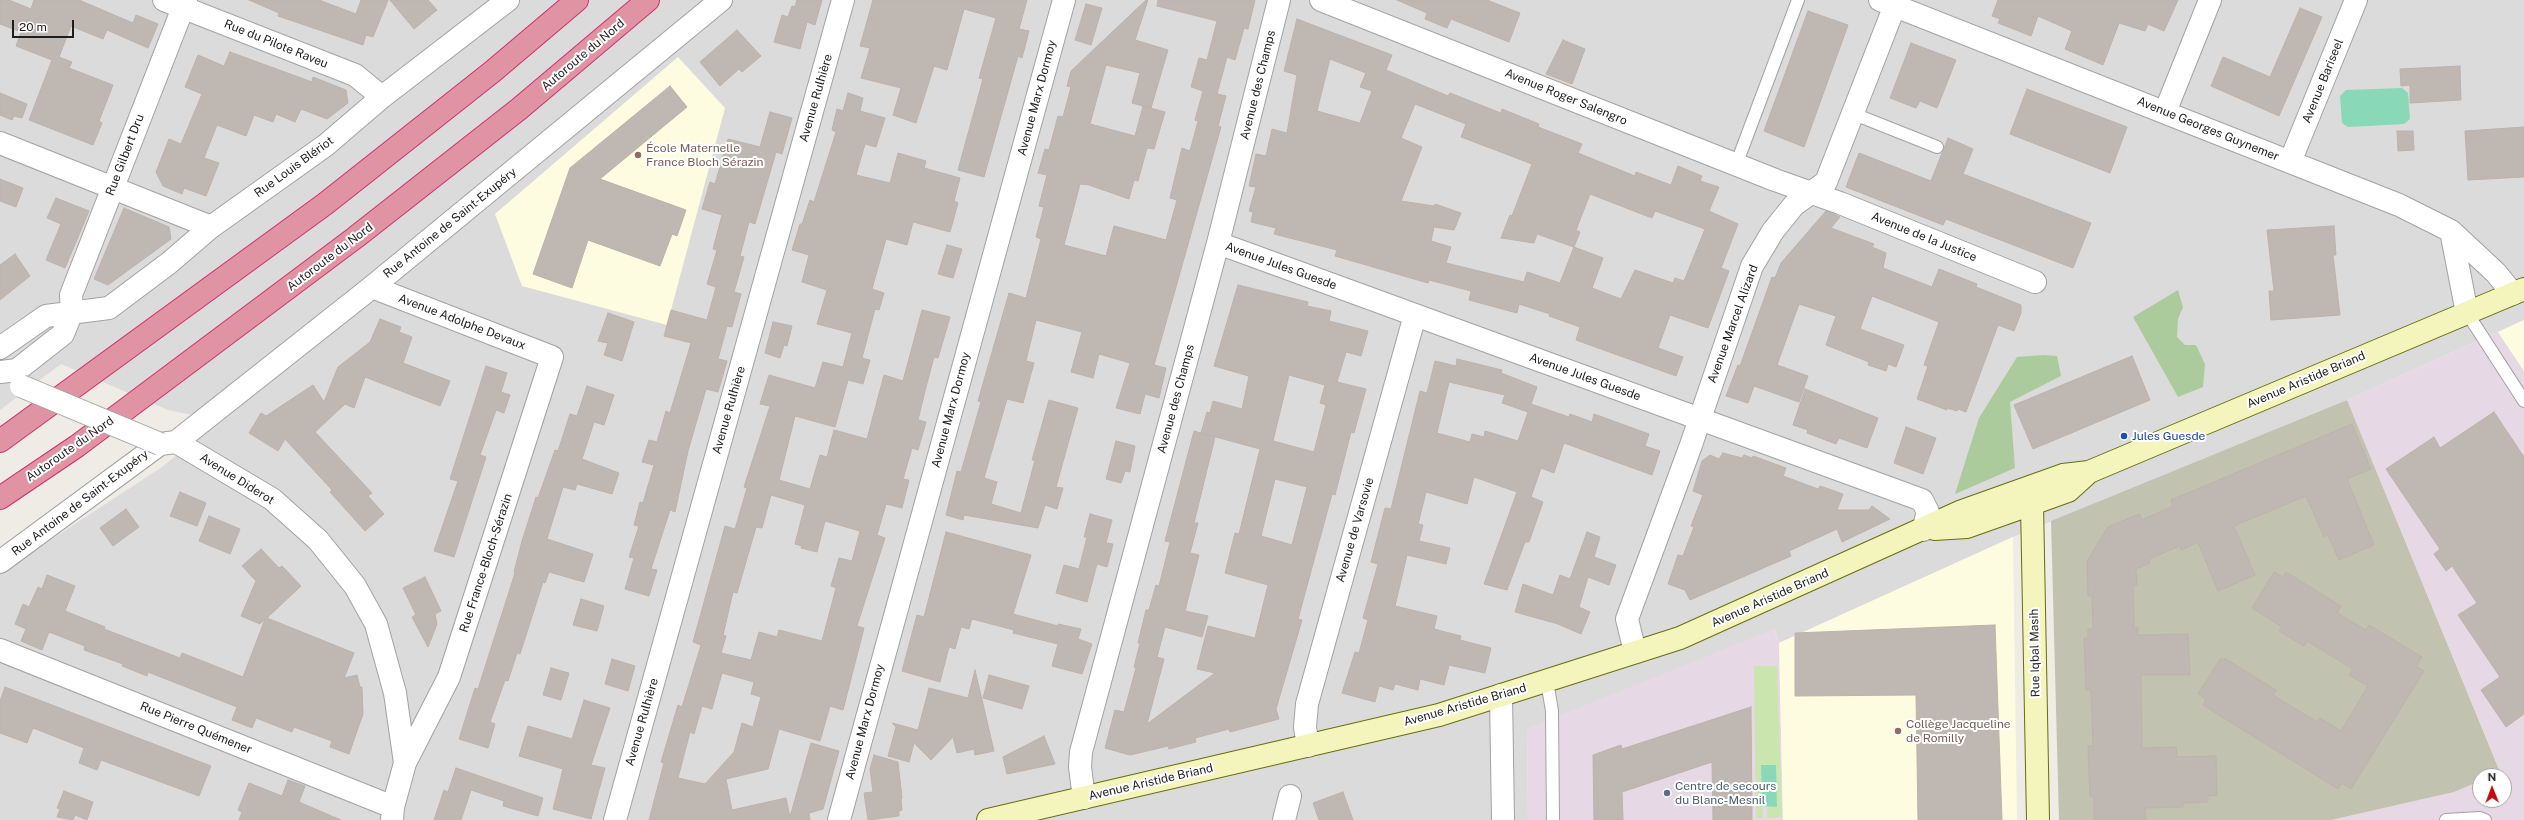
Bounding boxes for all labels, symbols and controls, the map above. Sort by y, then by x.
scale bar [14,12,76,38]
street label: Autoroute du Nord [539,16,627,94]
street label: Rue du Pilote Raveu [222,17,330,71]
text: 20 m [19,20,47,34]
street label: Avenue des Champs [1237,29,1279,141]
street label: Avenue Bariseel [2300,37,2346,125]
street label: Avenue Marx Dormoy [1015,39,1059,157]
street label: Avenue Rulhière [797,52,835,144]
street label: Avenue Roger Salengro [1503,66,1629,128]
street label: Avenue Georges Guynemer [2135,94,2281,164]
street label: Rue Gilbert Dru [103,112,147,198]
street label: Rue Louis Blériot [252,133,336,201]
place label: École Maternelle France Bloch Sérazin [646,141,763,169]
marker: École Maternelle France Bloch Sérazin [633,150,643,160]
street label: Rue Antoine de Saint-Exupéry [380,165,520,281]
street label: Avenue de la Justice [1869,209,1979,265]
street label: Autoroute du Nord [284,220,376,294]
street label: Avenue Jules Guesde [1223,239,1339,293]
street label: Avenue Marcel Alizard [1705,263,1761,385]
street label: Avenue Adolphe Devaux [396,291,528,353]
street label: Avenue des Champs [1155,343,1197,455]
street label: Avenue Aristide Briand [2245,349,2367,411]
street label: Avenue Jules Guesde [1527,350,1643,404]
street label: Avenue Marx Dormoy [929,351,973,469]
street label: Avenue Rulhière [710,364,748,456]
street label: Autoroute du Nord [23,413,117,485]
place label: Jules Guesde [2132,429,2205,443]
marker: Jules Guesde [2119,431,2129,441]
street label: Rue Antoine de Saint-Exupéry [9,447,151,559]
street label: Avenue Diderot [197,450,277,508]
street label: Avenue de Varsovie [1333,476,1377,584]
street label: Rue France-Bloch-Sérazin [457,492,515,634]
street label: Avenue Aristide Briand [1709,566,1831,630]
street label: Rue Iqbal Masih [2027,609,2043,697]
street label: Avenue Marx Dormoy [843,663,887,781]
street label: Avenue Rulhière [623,676,661,768]
street label: Avenue Aristide Briand [1402,681,1528,729]
street label: Rue Pierre Quémener [138,699,254,757]
place label: Collège Jacqueline de Romilly [1906,717,2011,745]
marker: Collège Jacqueline de Romilly [1893,726,1903,736]
street label: Avenue Aristide Briand [1087,761,1215,803]
north arrow [2472,768,2512,808]
text: N [2487,771,2496,783]
place label: Centre de secours du Blanc-Mesnil [1675,779,1776,807]
marker: Centre de secours du Blanc-Mesnil [1662,788,1672,798]

